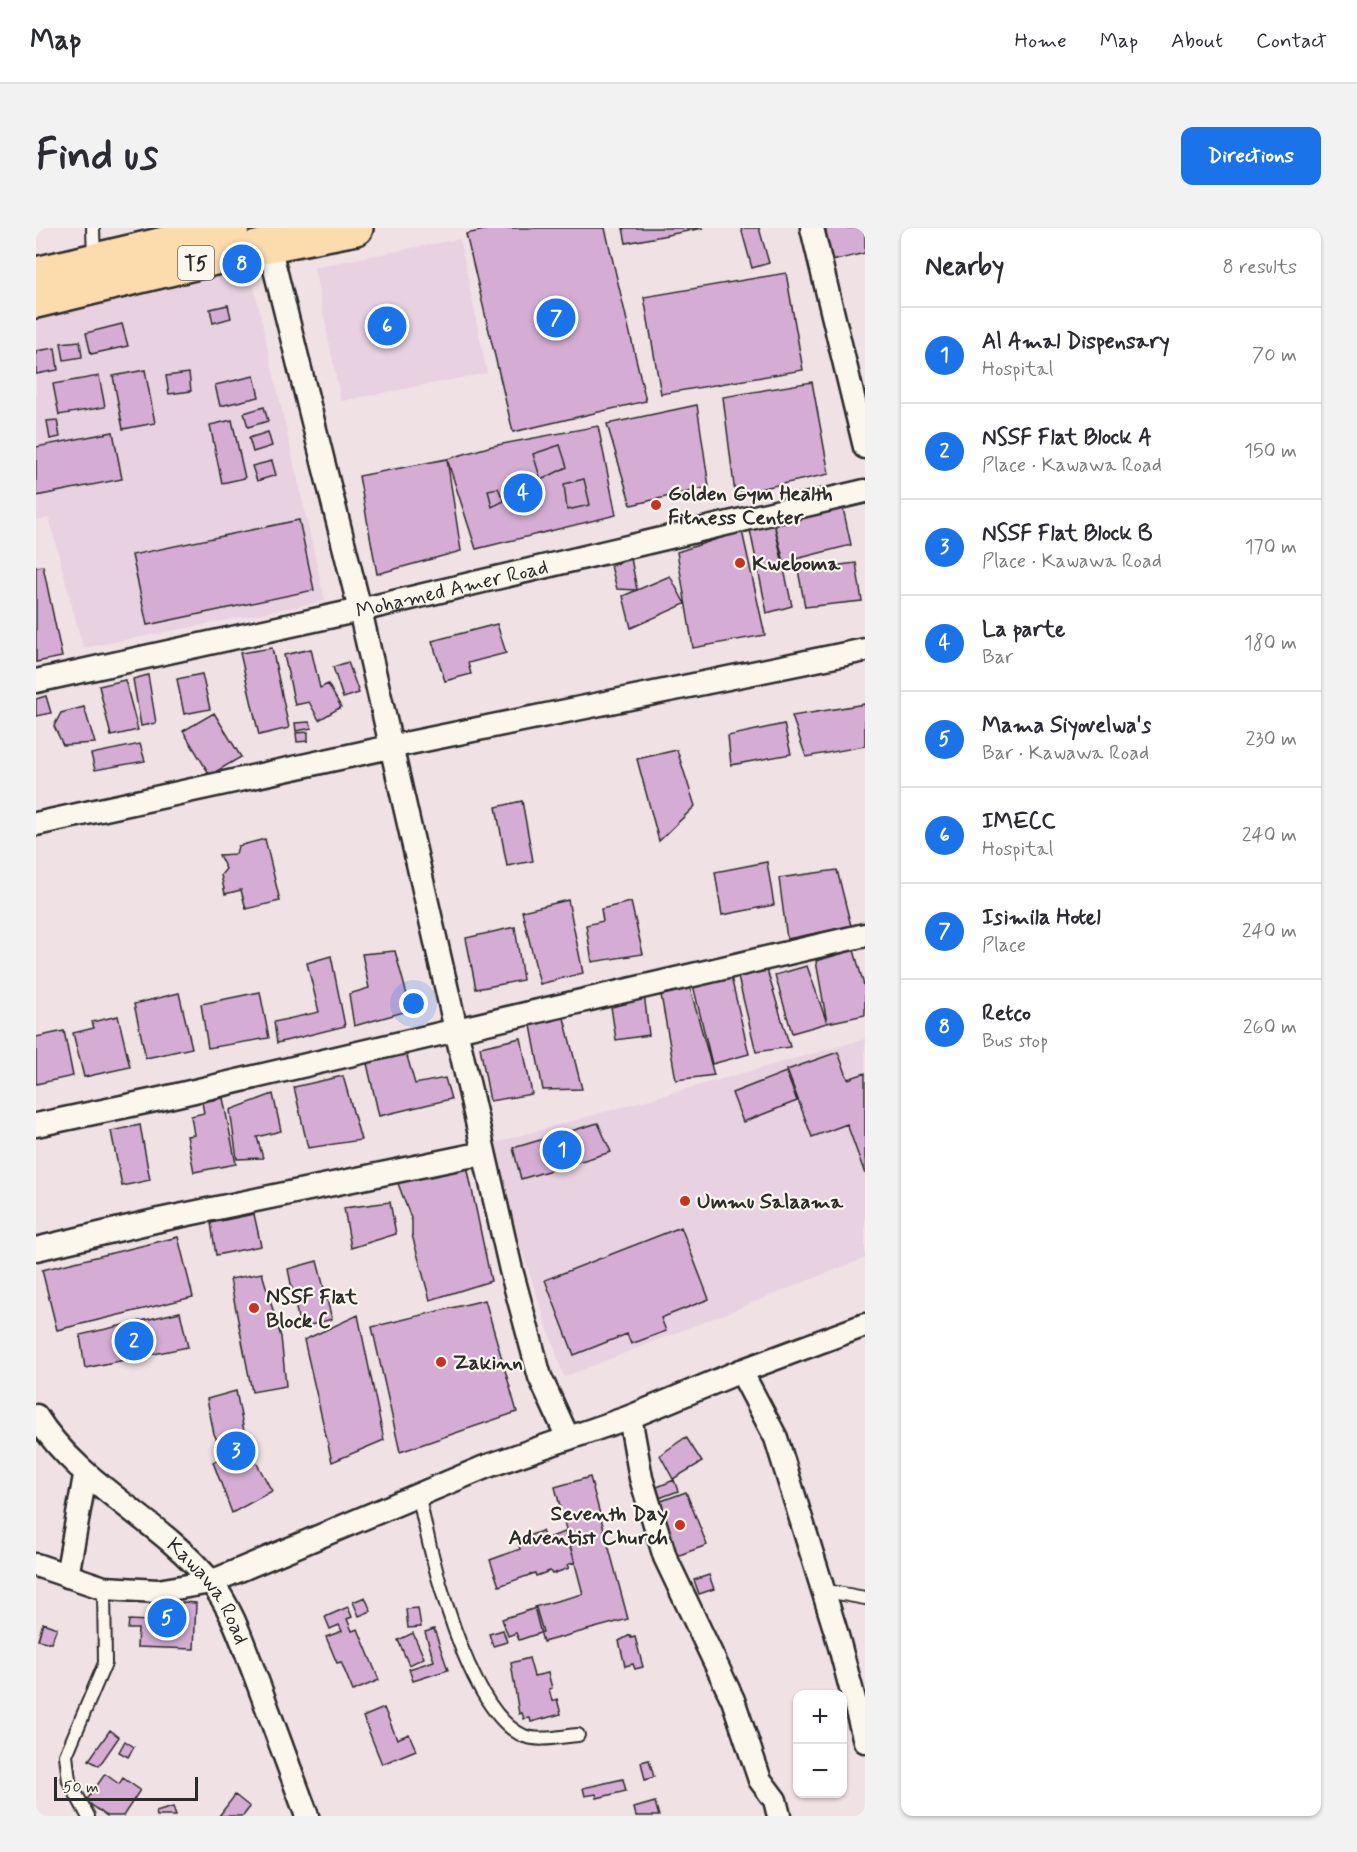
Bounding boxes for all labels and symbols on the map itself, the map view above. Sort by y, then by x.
pin: 8 [222,242,262,286]
road number: T5 [178,246,214,280]
pin: 7 [536,296,576,340]
pin: 6 [368,304,406,348]
pin: 4 [504,470,542,516]
place label: Golden Gym Health Fitness Center [668,480,833,532]
marker: Golden Gym Health Fitness Center [649,498,663,512]
place label: Kweboma [752,550,841,578]
street label: Mohamed Amer Road [353,553,551,626]
marker: Kweboma [733,556,747,570]
your location [399,989,428,1018]
pin: 1 [542,1128,582,1172]
place label: Ummu Salaama [697,1188,845,1216]
marker: Ummu Salaama [678,1194,692,1208]
place label: NSSF Flat Block C [266,1283,358,1335]
marker: NSSF Flat Block C [247,1301,261,1315]
pin: 2 [114,1318,154,1364]
place label: Zakinn [453,1349,523,1377]
marker: Zakinn [434,1355,448,1369]
pin: 3 [216,1428,256,1474]
place label: Seventh Day Adventist Church [509,1500,668,1552]
marker: Seventh Day Adventist Church [673,1518,687,1532]
street label: Kawawa Road [161,1532,255,1649]
pin: 5 [148,1596,186,1640]
scale bar [54,1774,198,1802]

